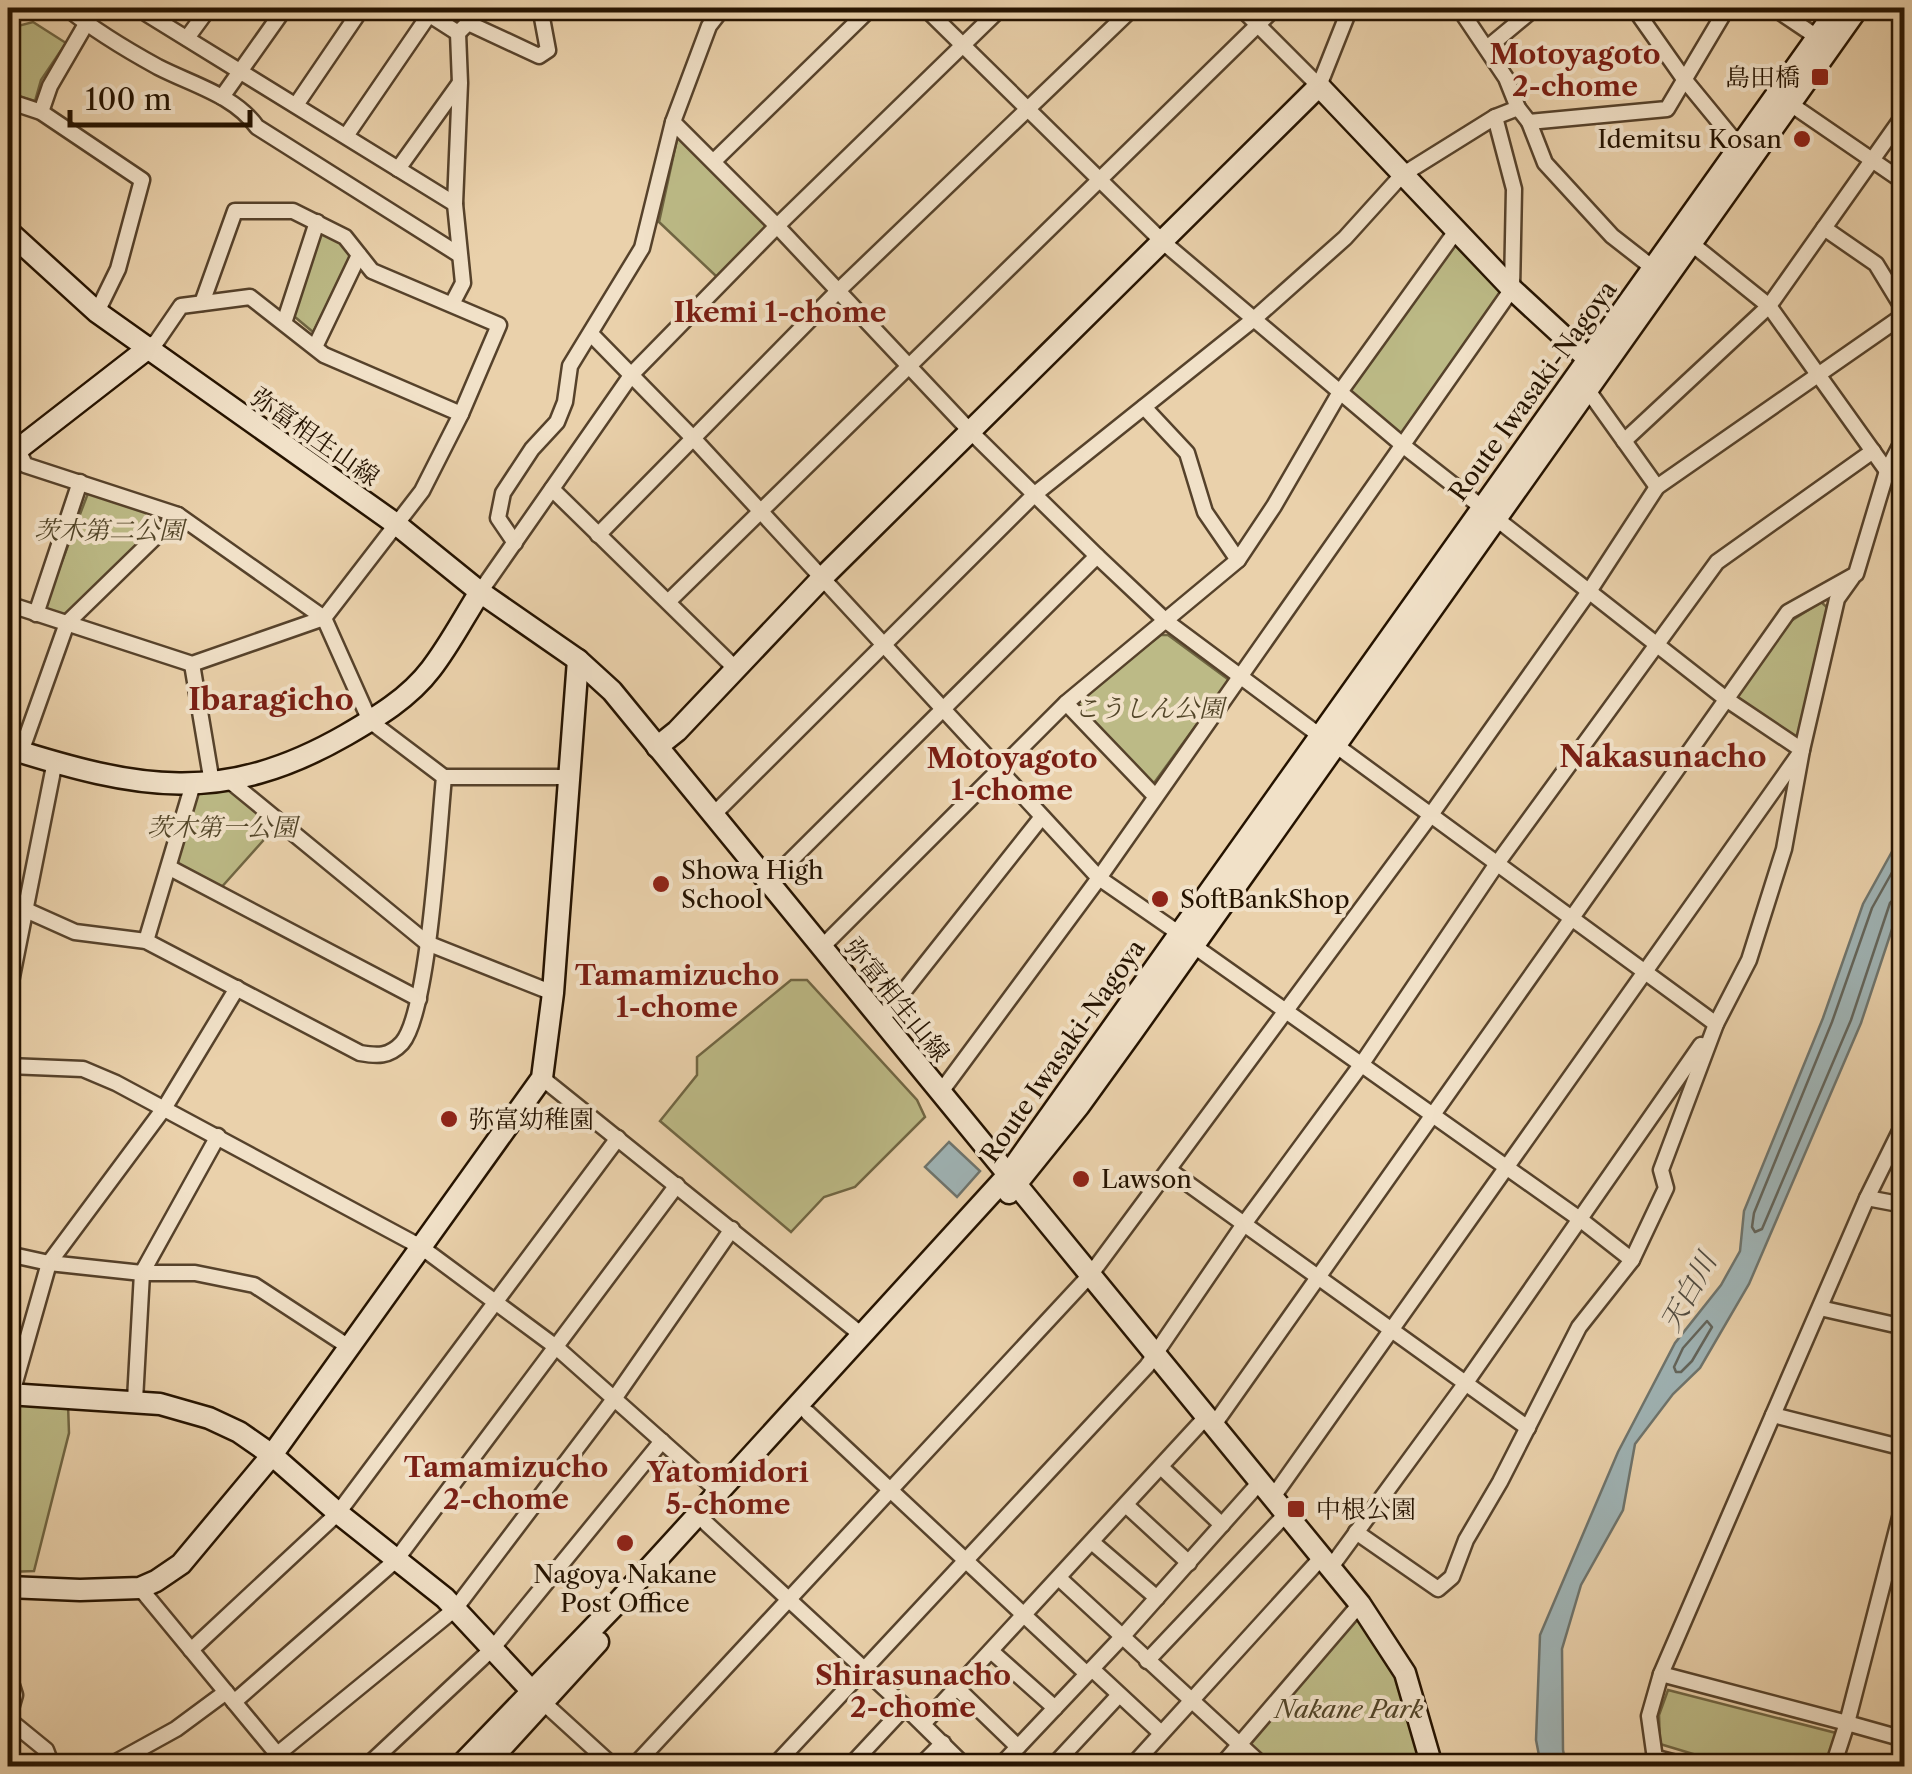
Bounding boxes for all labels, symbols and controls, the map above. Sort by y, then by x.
district label: Motoyagoto 2-chome [1489,37,1661,103]
place label: 島田橋 [1725,62,1800,93]
scale bar [70,65,250,127]
marker: 島田橋 [1809,66,1831,88]
text: 100 m [85,81,172,118]
place label: Idemitsu Kosan [1598,124,1782,155]
marker: Idemitsu Kosan [1791,128,1813,150]
street label: Route Iwasaki-Nagoya [1443,274,1624,507]
district label: Ikemi 1-chome [673,295,887,329]
street label: 弥富相生山線 [245,381,385,493]
park label: 茨木第二公園 [34,515,188,546]
district label: Ibaragicho [188,681,354,718]
park label: こうしん公園 [1074,693,1228,724]
district label: Nakasunacho [1559,738,1767,775]
district label: Motoyagoto 1-chome [926,741,1098,807]
park label: 茨木第一公園 [147,812,301,843]
place label: Showa High School [681,855,824,915]
marker: Showa High School [650,873,672,895]
place label: SoftBankShop [1180,884,1350,915]
marker: SoftBankShop [1149,888,1171,910]
street label: 弥富相生山線 [838,932,956,1068]
street label: Route Iwasaki-Nagoya [974,933,1152,1168]
district label: Tamamizucho 1-chome [575,958,779,1024]
place label: 弥富幼稚園 [469,1104,594,1135]
marker: 弥富幼稚園 [438,1108,460,1130]
place label: Lawson [1101,1164,1192,1195]
marker: Lawson [1070,1168,1092,1190]
water label: 天白川 [1653,1244,1725,1337]
district label: Tamamizucho 2-chome [404,1450,608,1516]
district label: Yatomidori 5-chome [646,1455,809,1521]
place label: 中根公園 [1316,1494,1416,1525]
marker: 中根公園 [1285,1498,1307,1520]
marker: Nagoya Nakane Post Office [614,1532,636,1554]
place label: Nagoya Nakane Post Office [533,1559,717,1619]
district label: Shirasunacho 2-chome [815,1658,1011,1724]
park label: Nakane Park [1273,1694,1423,1725]

